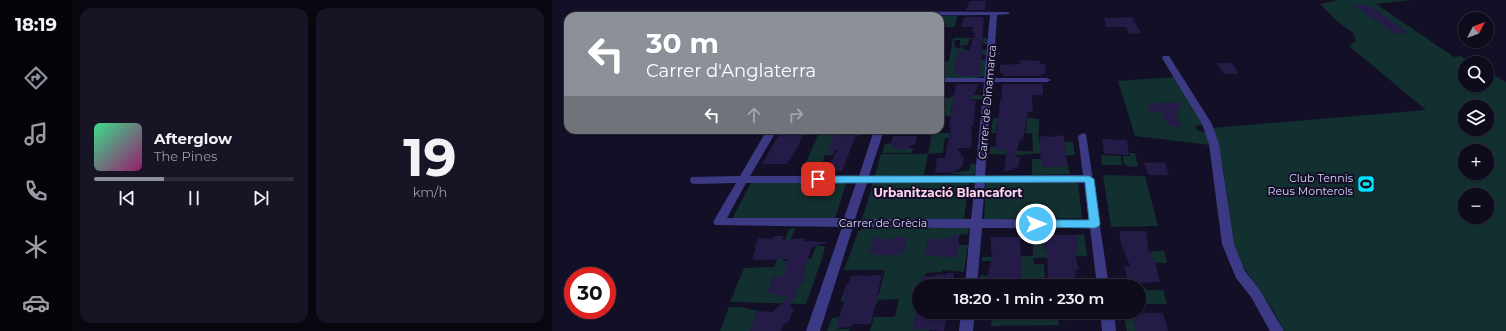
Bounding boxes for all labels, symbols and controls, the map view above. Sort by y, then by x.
north arrow [1458,12,1494,48]
map controls [1458,12,1494,224]
text: 18:19 [15,14,57,36]
text: 30 m [646,26,719,60]
icon: left [580,28,632,80]
street label: Carrer de Dinamarca [975,44,999,160]
button: search [1458,56,1494,92]
text: Carrer d'Anglaterra [646,60,816,82]
icon: directions [22,64,50,92]
button: layers [1458,100,1494,136]
icon: left [701,104,723,126]
icon: ahead [743,104,765,126]
icon: right [785,104,807,126]
icon: music [22,120,50,148]
text: 19 [403,126,457,189]
text: Afterglow [154,129,232,148]
button: + [1458,144,1494,180]
text: The Pines [154,148,217,164]
pin [801,162,835,196]
icon: arrive [807,168,829,190]
place label: Club Tennis Reus Monterols [1268,171,1354,198]
sports icon: Club Tennis Reus Monterols [1356,174,1376,194]
icon: phone [22,177,50,205]
text: km/h [413,184,447,200]
district label: Urbanització Blancafort [873,185,1023,200]
icon: previous [116,187,138,209]
icon: pause [183,187,205,209]
icon: next [250,187,272,209]
button: − [1458,188,1494,224]
position arrow [1015,203,1057,245]
street label: Carrer de Grècia [839,216,927,230]
icon: climate [22,233,50,261]
speed limit sign: 30 [564,267,616,319]
icon: car [22,289,50,317]
text: 18:20 · 1 min · 230 m [954,289,1104,308]

